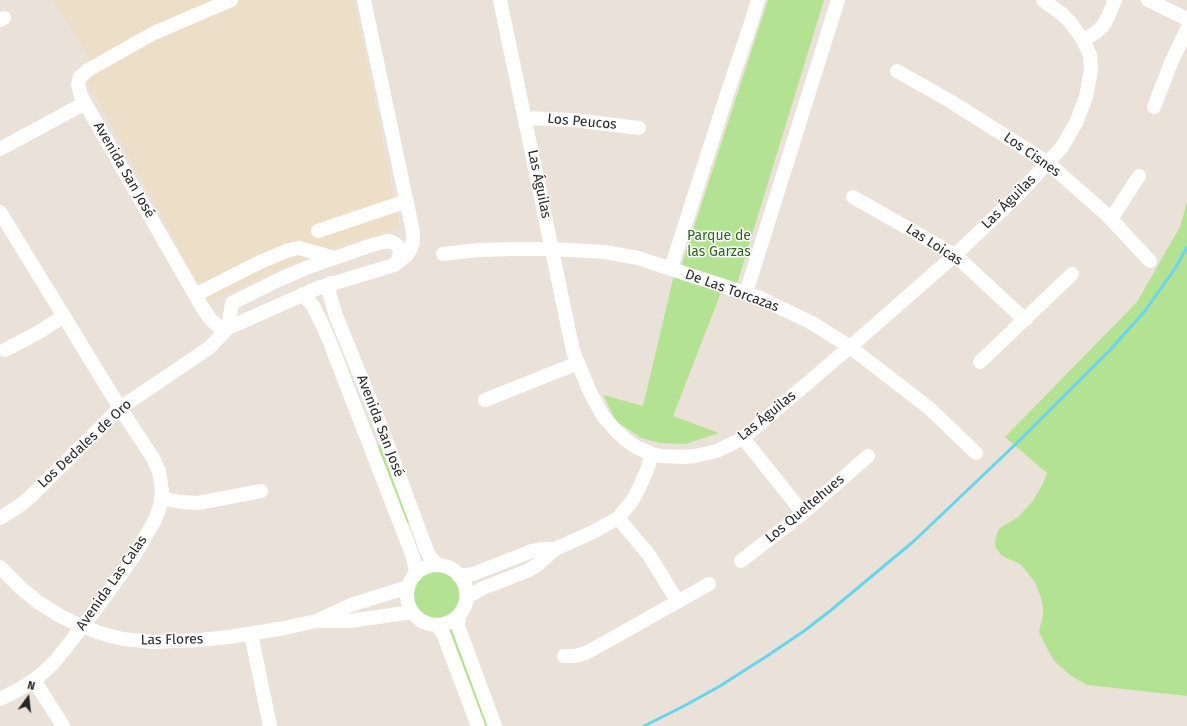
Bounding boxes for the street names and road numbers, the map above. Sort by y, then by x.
street label: Los Peucos [547,111,617,133]
street label: Avenida San José [90,119,158,221]
street label: Los Cisnes [1000,129,1064,181]
street label: Las Águilas [524,148,554,220]
street label: Las Águilas [978,171,1040,233]
street label: Las Loicas [903,221,965,269]
street label: De Las Torcazas [683,266,781,316]
street label: Avenida San José [353,373,407,479]
street label: Las Águilas [735,387,799,445]
street label: Los Dedales de Oro [35,396,135,492]
street label: Los Queltehues [762,471,848,547]
street label: Avenida Las Calas [73,532,151,634]
street label: Las Flores [141,631,203,649]

